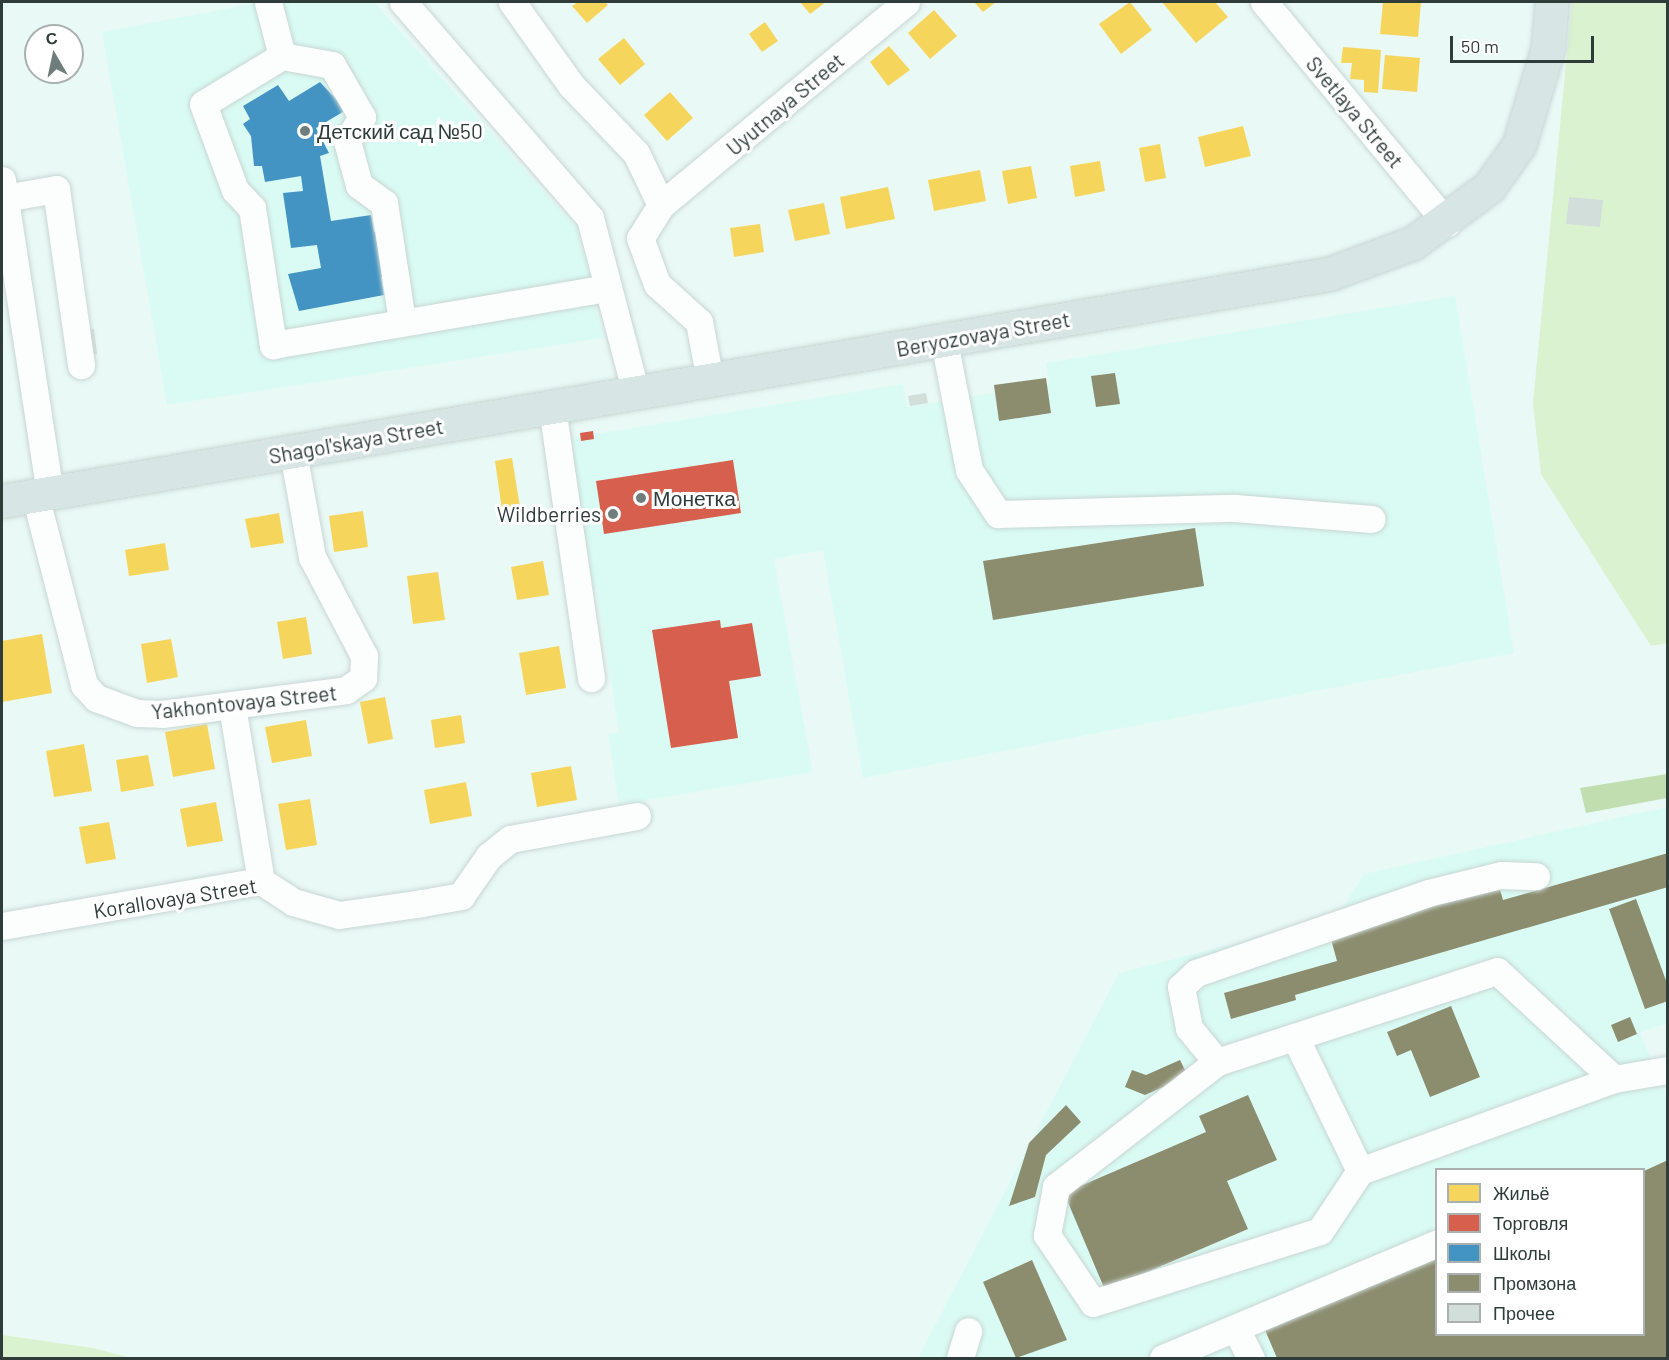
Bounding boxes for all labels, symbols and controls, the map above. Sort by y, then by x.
north arrow [24,24,84,84]
scale bar [1453,24,1597,62]
text: С [44,27,59,48]
text: 50 m [1461,35,1499,57]
street label: Uyutnaya Street [721,47,849,161]
street label: Svetlaya Street [1301,51,1409,173]
place label: Детский сад №50 [317,118,483,144]
marker: Детский сад №50 [298,124,312,138]
street label: Beryozovaya Street [894,306,1072,362]
street label: Shagol'skaya Street [267,413,445,469]
place label: Монетка [653,485,736,511]
marker: Монетка [634,491,648,505]
place label: Wildberries [497,501,601,527]
marker: Wildberries [606,507,620,521]
street label: Yakhontovaya Street [150,680,338,724]
street label: Korallovaya Street [92,873,258,923]
legend [1435,1168,1645,1336]
text: Жильё [1493,1182,1550,1204]
text: Торговля [1493,1212,1568,1234]
text: Школы [1493,1242,1551,1264]
text: Промзона [1493,1272,1576,1294]
text: Прочее [1493,1302,1555,1324]

